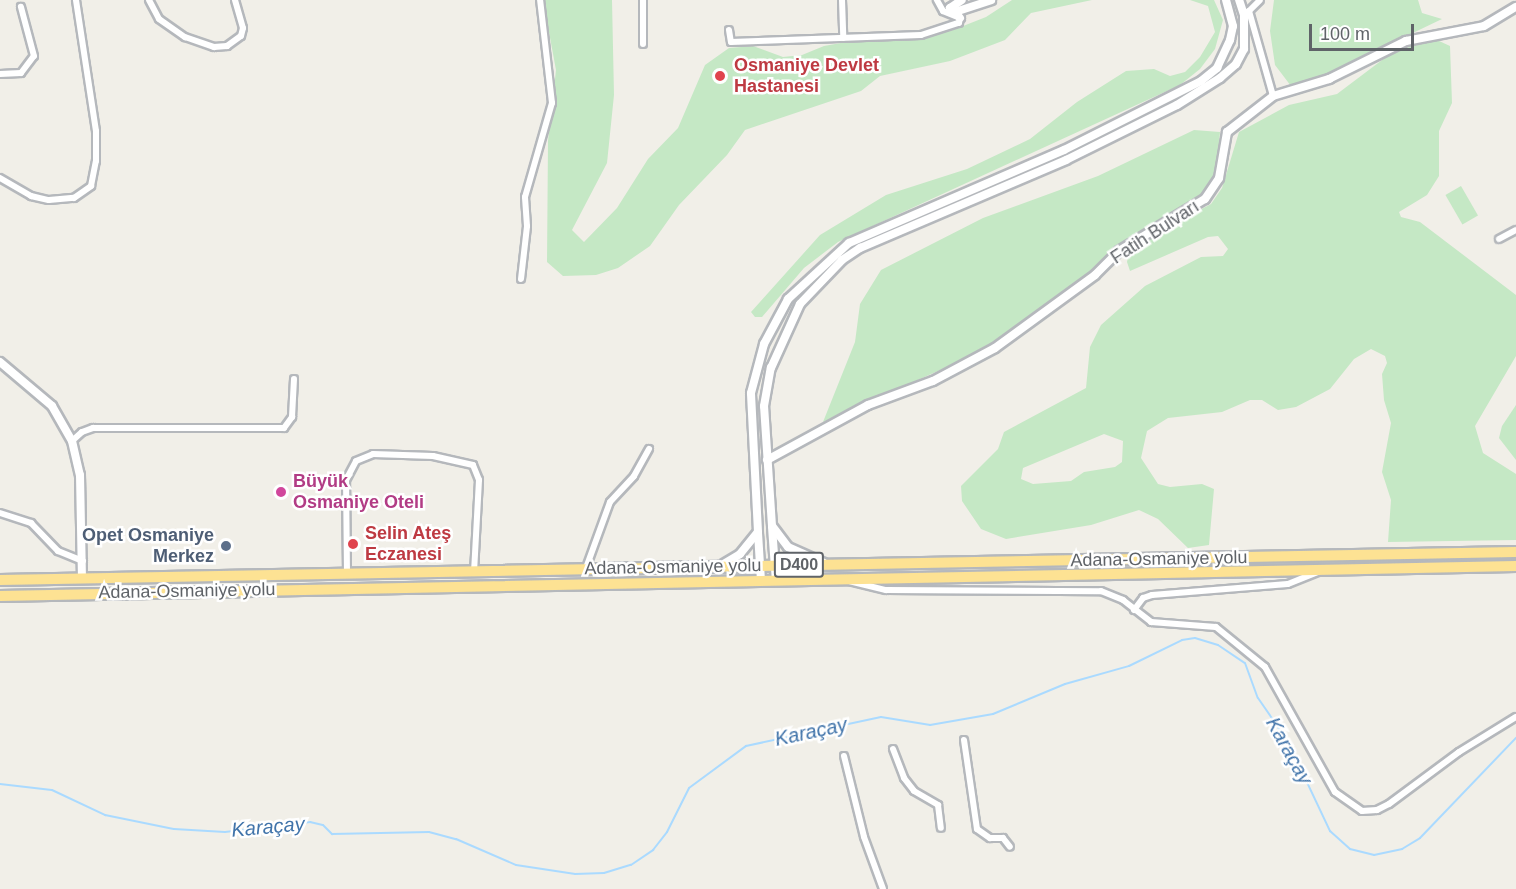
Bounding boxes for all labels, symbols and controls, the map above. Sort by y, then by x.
scale bar [1312,12,1417,50]
text: 100 m [1320,24,1370,44]
place label: Osmaniye Devlet Hastanesi [734,55,879,98]
marker: Osmaniye Devlet Hastanesi [711,67,729,85]
street label: Fatih Bulvarı [1107,195,1203,269]
place label: Büyük Osmaniye Oteli [293,471,424,514]
marker: Büyük Osmaniye Oteli [274,485,288,499]
place label: Selin Ateş Eczanesi [365,523,452,566]
place label: Opet Osmaniye Merkez [82,525,214,568]
marker: Selin Ateş Eczanesi [346,537,360,551]
marker: Opet Osmaniye Merkez [219,539,233,553]
street label: Adana-Osmaniye yolu [1070,547,1248,571]
road number: D400 [774,552,824,578]
street label: Adana-Osmaniye yolu [584,555,762,579]
street label: Adana-Osmaniye yolu [98,579,276,603]
water label: Karaçay [773,713,849,751]
water label: Karaçay [1261,713,1317,789]
water label: Karaçay [230,812,306,842]

